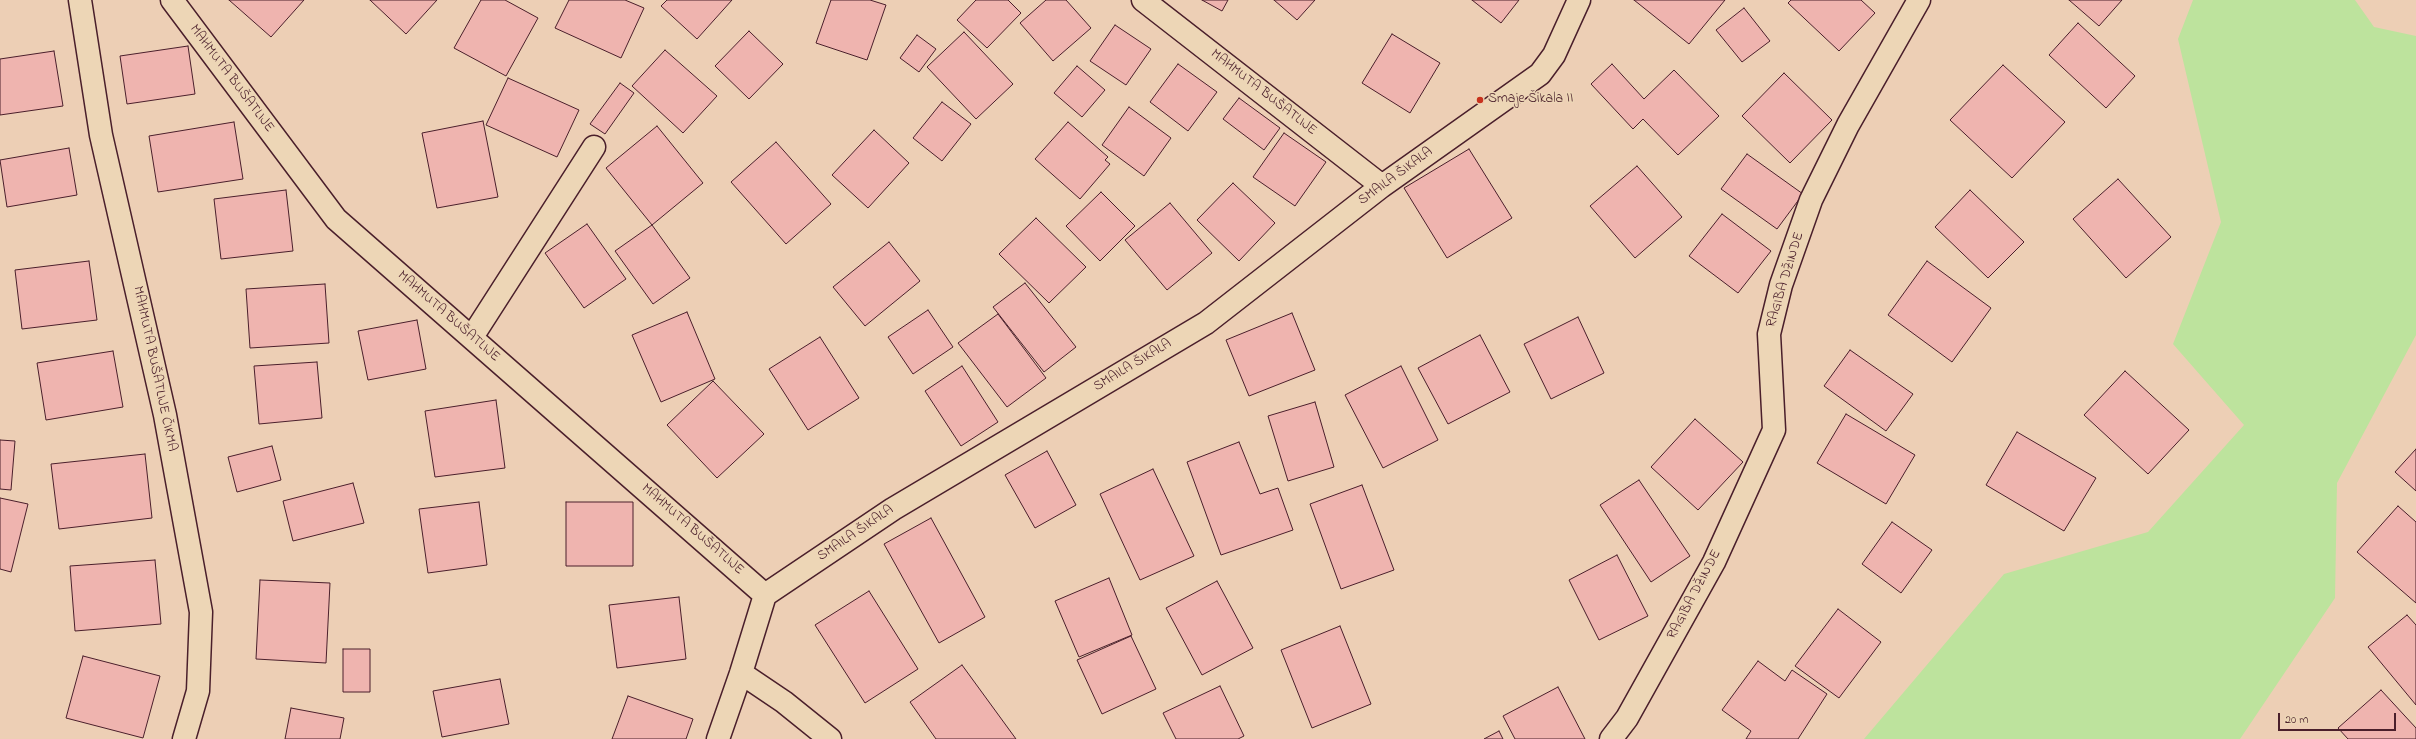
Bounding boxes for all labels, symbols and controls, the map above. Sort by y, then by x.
street label: MAHMUTA BUŠATLIJE [185,22,277,136]
street label: MAHMUTA BUŠATLIJE [1206,46,1320,140]
place label: Smaje Šikala II [1488,92,1573,108]
marker: Smaje Šikala II [1475,95,1485,105]
street label: SMAILA ŠIKALA [1355,144,1437,210]
street label: RAGIBA DŽINDE [1763,230,1809,330]
street label: MAHMUTA BUŠATLIJE [393,268,503,366]
street label: MAHMUTA BUŠATLIJE ČIKMA [128,285,180,453]
street label: SMAILA ŠIKALA [1091,336,1175,396]
street label: MAHMUTA BUŠATLIJE [637,481,747,579]
street label: SMAILA ŠIKALA [815,502,897,566]
street label: RAGIBA DŽINDE [1664,547,1726,643]
scale bar [2280,705,2398,731]
text: 20 m [2285,711,2308,729]

